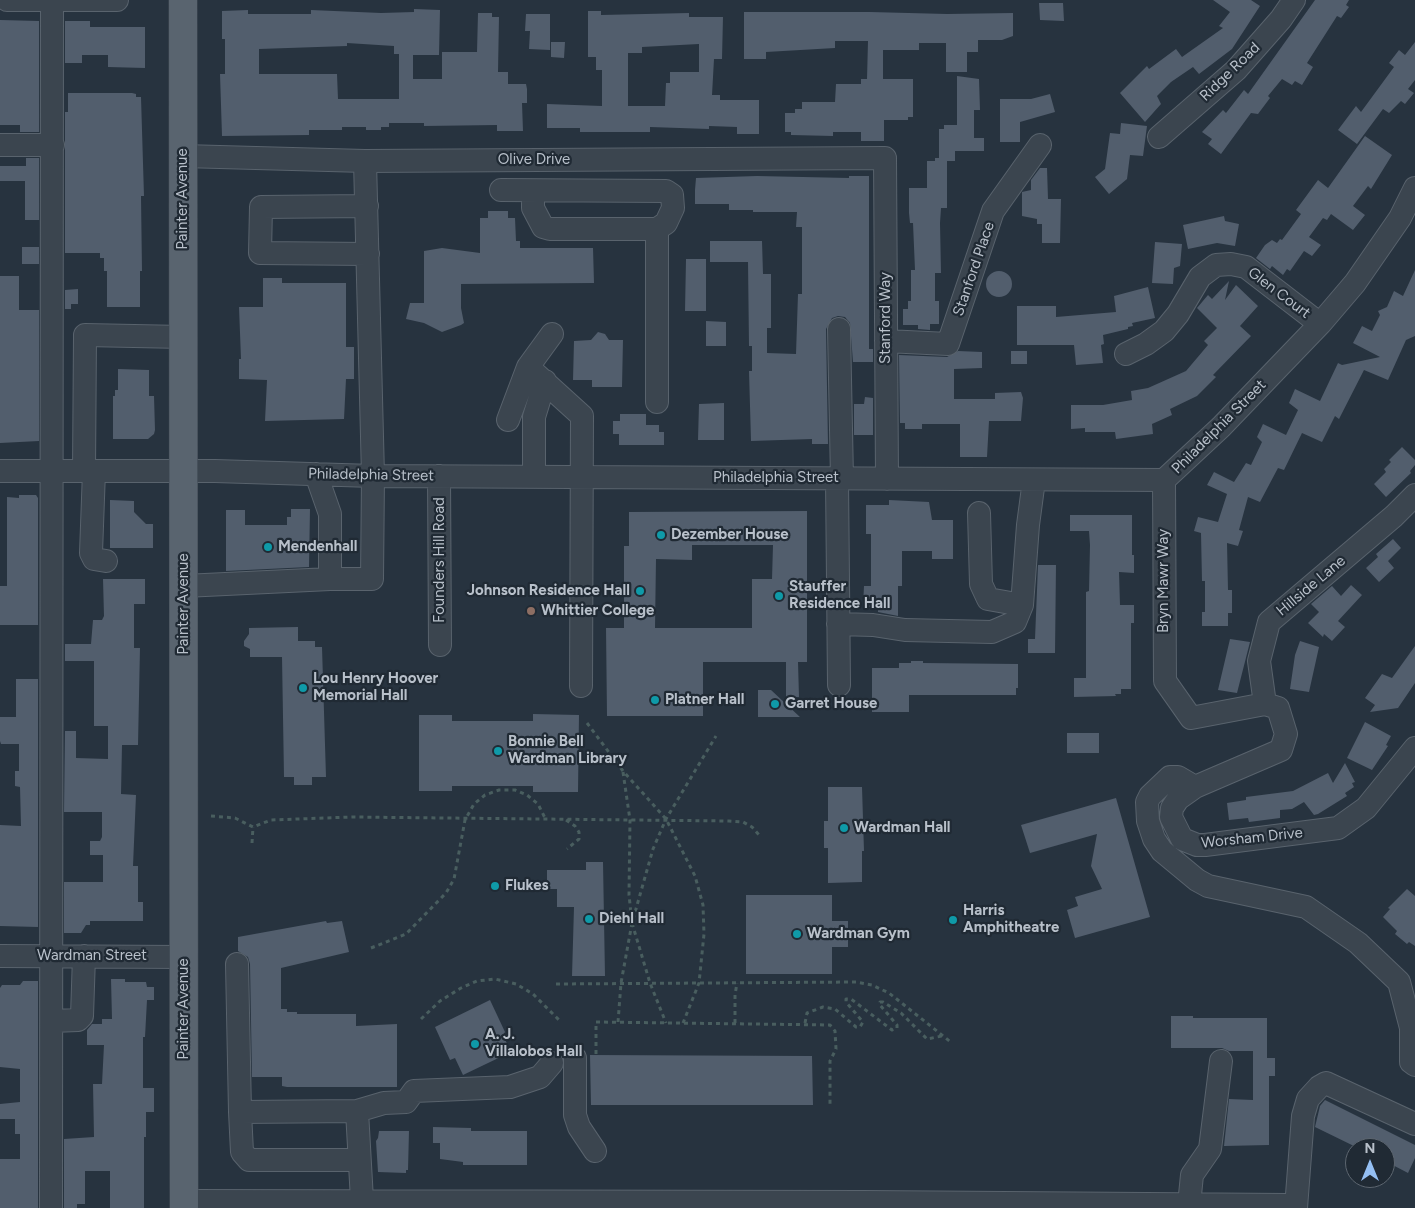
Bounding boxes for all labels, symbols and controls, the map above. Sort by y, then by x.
street label: Ridge Road [1196,39,1264,105]
street label: Painter Avenue [174,148,192,250]
street label: Olive Drive [498,151,570,169]
street label: Stanford Place [949,219,999,319]
street label: Glen Court [1244,264,1314,322]
street label: Stanford Way [877,272,895,364]
street label: Philadelphia Street [1168,376,1270,478]
street label: Philadelphia Street [308,465,434,485]
street label: Philadelphia Street [713,469,839,487]
street label: Founders Hill Road [431,497,449,623]
place label: Dezember House [671,526,789,544]
marker: Dezember House [655,529,667,541]
street label: Bryn Mawr Way [1155,529,1173,633]
place label: Mendenhall [278,538,357,556]
marker: Mendenhall [262,541,274,553]
street label: Hillside Lane [1273,552,1349,620]
street label: Painter Avenue [175,553,193,655]
place label: Stauffer Residence Hall [789,578,890,613]
place label: Johnson Residence Hall [467,582,630,600]
marker: Johnson Residence Hall [634,585,646,597]
marker: Stauffer Residence Hall [773,590,785,602]
place label: Whittier College [541,602,654,620]
marker: Whittier College [525,605,537,617]
place label: Lou Henry Hoover Memorial Hall [313,670,438,705]
marker: Lou Henry Hoover Memorial Hall [297,682,309,694]
place label: Platner Hall [665,691,744,709]
marker: Platner Hall [649,694,661,706]
place label: Garret House [785,695,877,713]
marker: Garret House [769,698,781,710]
place label: Bonnie Bell Wardman Library [508,733,627,768]
marker: Bonnie Bell Wardman Library [492,745,504,757]
place label: Wardman Hall [854,819,951,837]
marker: Wardman Hall [838,822,850,834]
street label: Worsham Drive [1200,824,1304,852]
place label: Flukes [505,877,548,895]
marker: Flukes [489,880,501,892]
place label: Harris Amphitheatre [963,902,1059,937]
place label: Diehl Hall [599,910,664,928]
marker: Diehl Hall [583,913,595,925]
marker: Harris Amphitheatre [947,914,959,926]
place label: Wardman Gym [807,925,910,943]
marker: Wardman Gym [791,928,803,940]
street label: Wardman Street [37,947,147,965]
street label: Painter Avenue [175,958,193,1060]
place label: A. J. Villalobos Hall [485,1026,582,1061]
marker: A. J. Villalobos Hall [469,1038,481,1050]
north arrow [1345,1138,1395,1188]
text: N [1365,1140,1375,1157]

